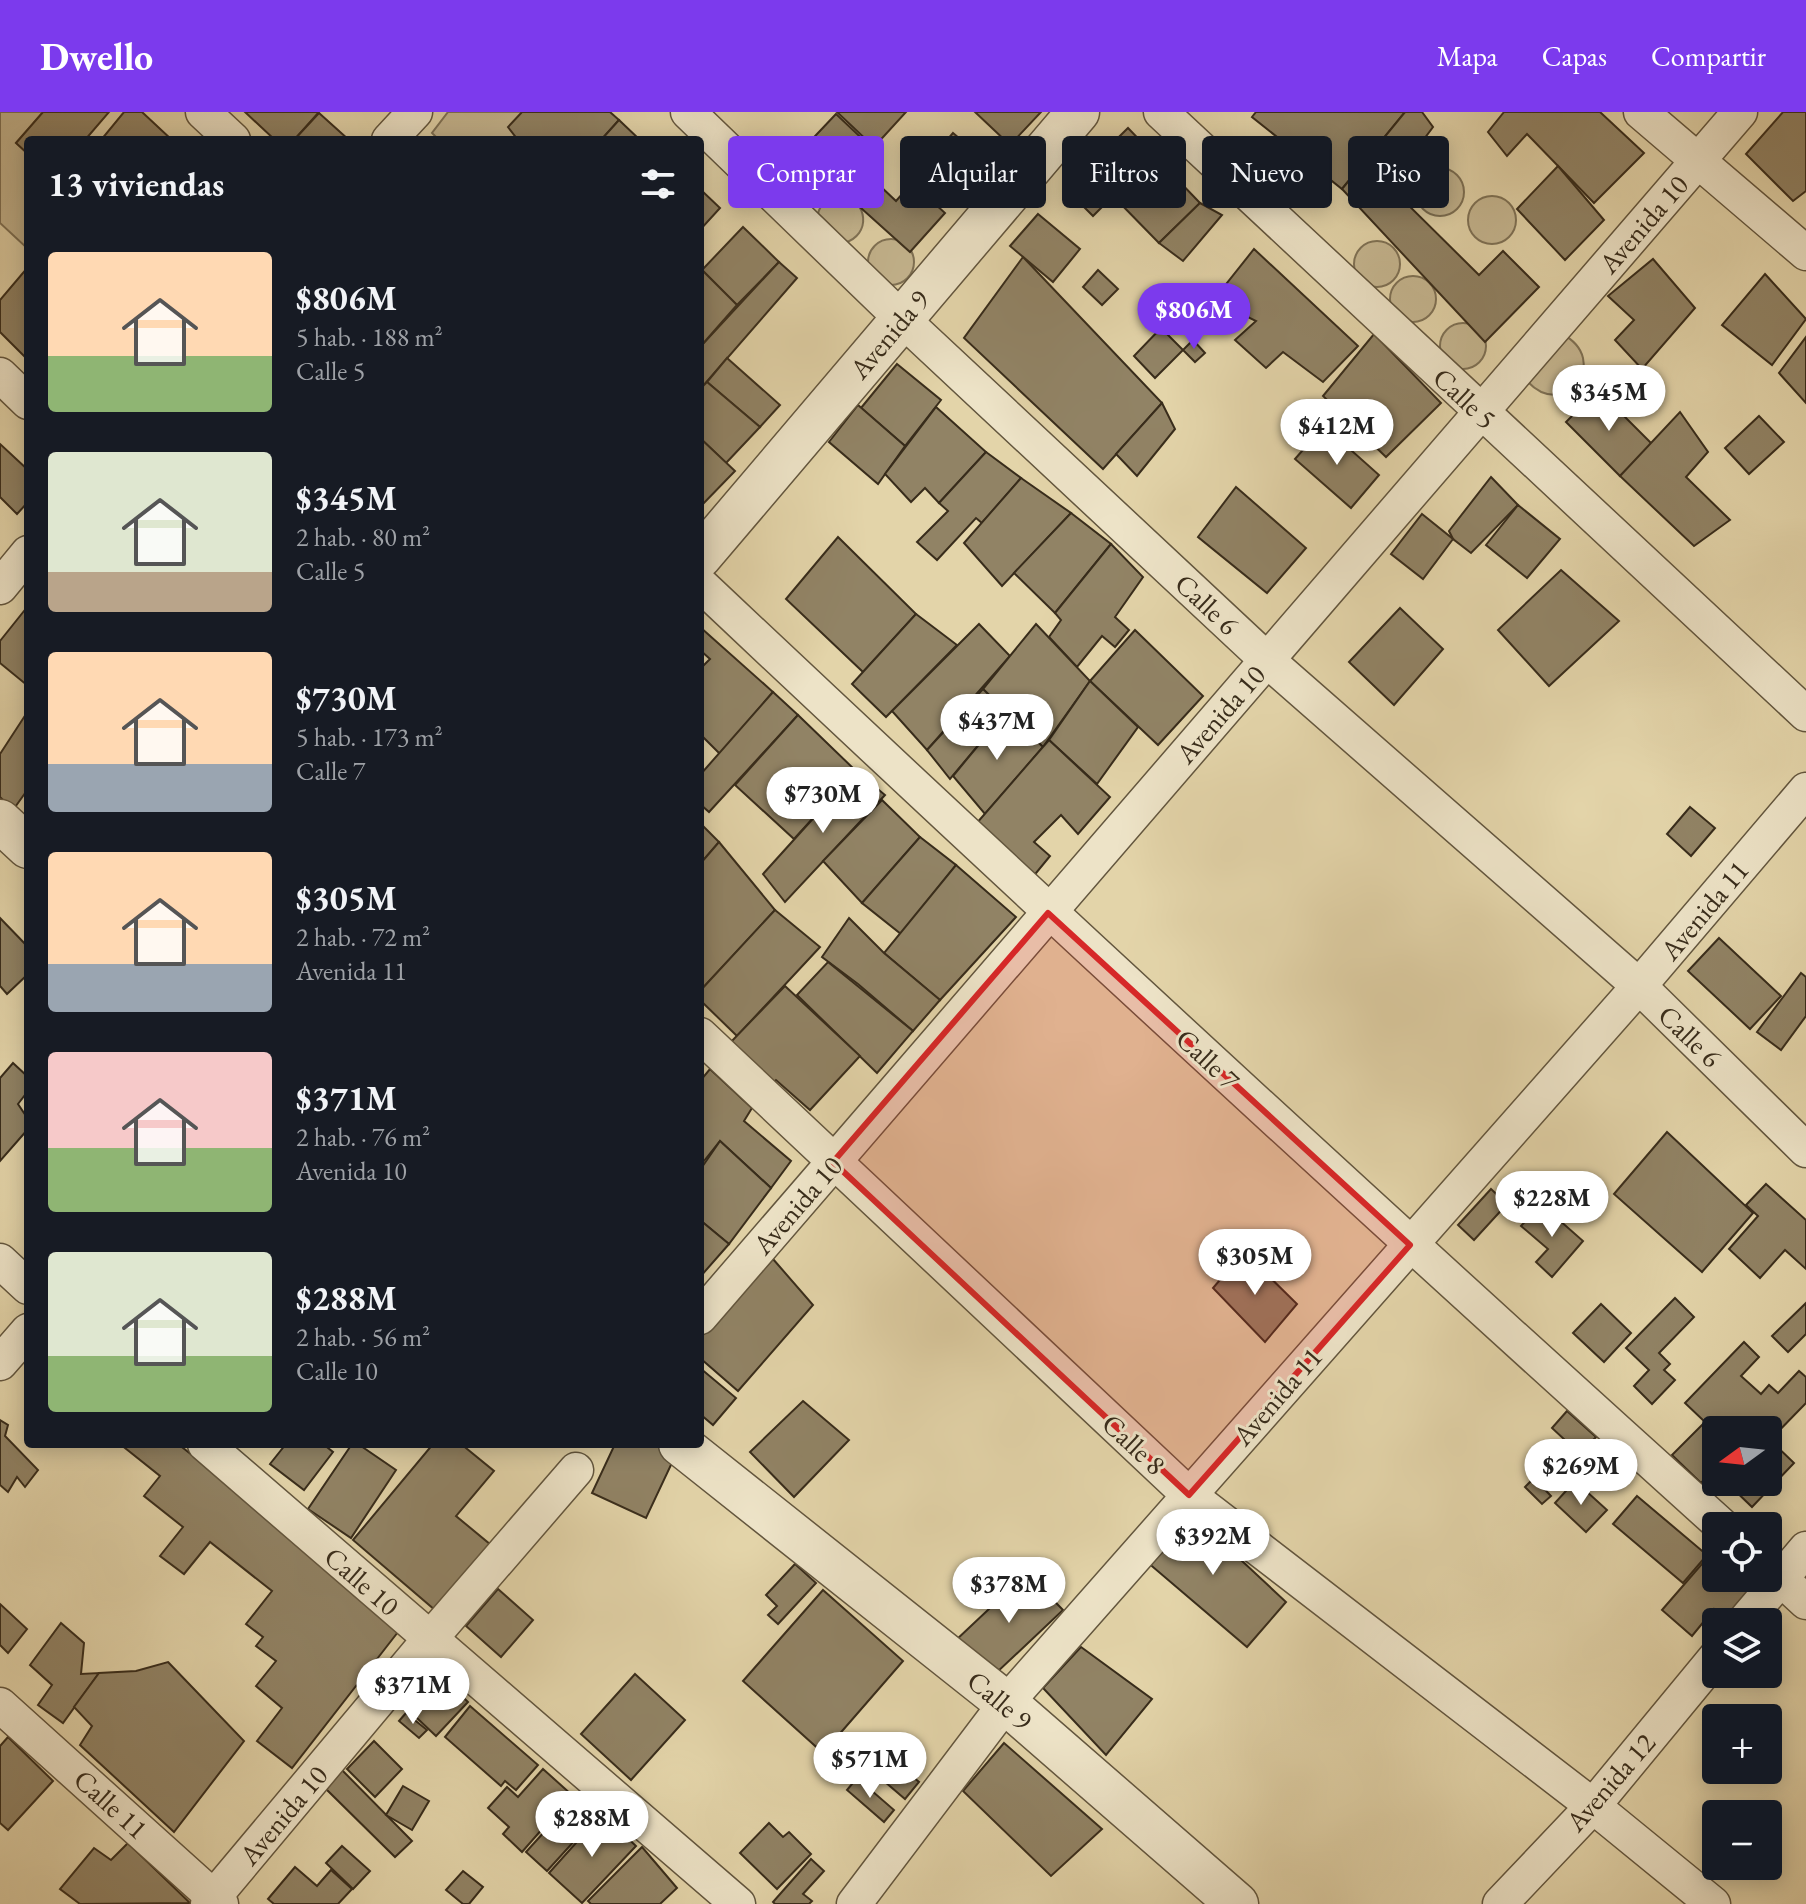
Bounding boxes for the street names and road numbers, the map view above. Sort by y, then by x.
street label: Avenida 10 [1590,167,1696,282]
street label: Avenida 9 [841,282,937,387]
street label: Calle 5 [1425,359,1505,437]
street label: Calle 6 [1167,565,1247,643]
street label: Avenida 10 [1167,657,1273,772]
street label: Avenida 11 [1651,853,1756,968]
street label: Calle 6 [1651,997,1729,1075]
street label: Calle 7 [1168,1020,1248,1098]
street label: Avenida 10 [744,1148,850,1263]
street label: Avenida 11 [1224,1339,1330,1454]
street label: Calle 8 [1094,1405,1174,1483]
street label: Calle 10 [317,1539,407,1623]
street label: Calle 9 [960,1662,1040,1738]
street label: Avenida 12 [1557,1725,1663,1840]
street label: Avenida 10 [230,1758,335,1873]
street label: Calle 11 [66,1761,156,1847]

